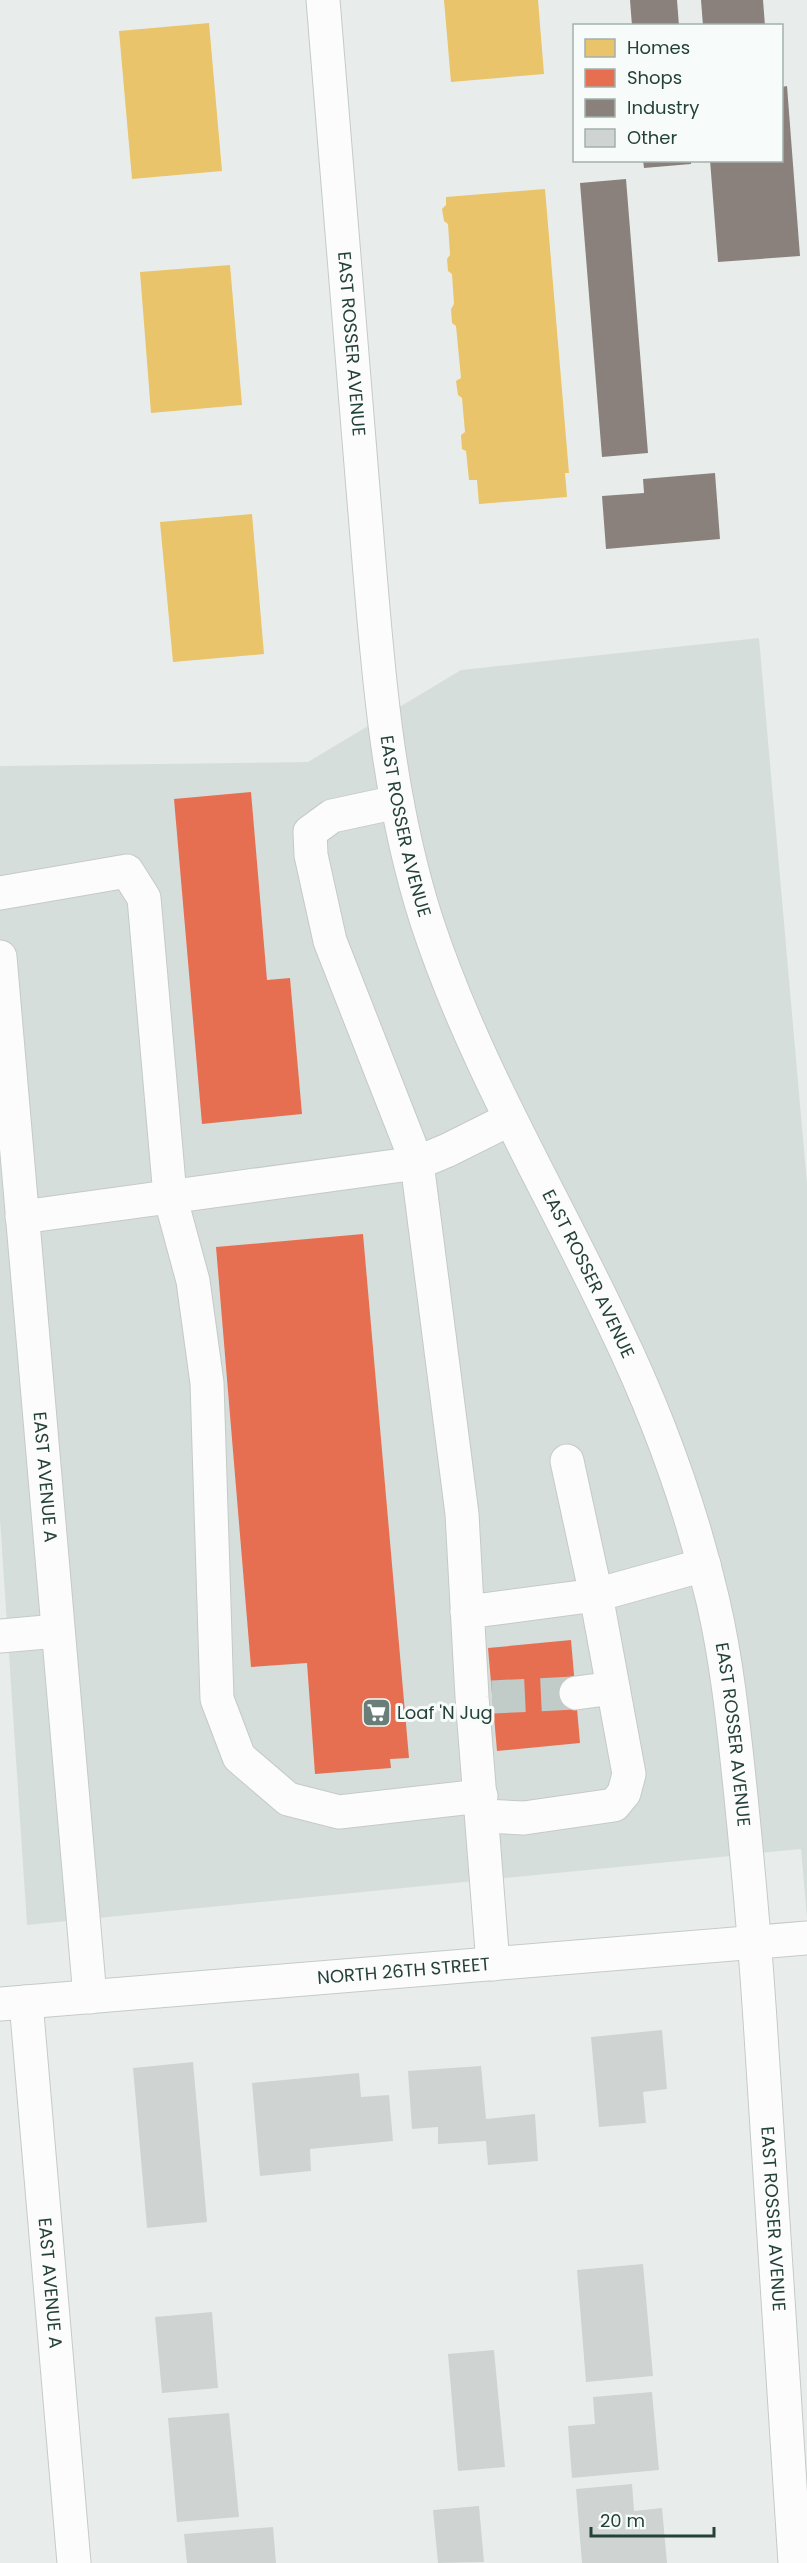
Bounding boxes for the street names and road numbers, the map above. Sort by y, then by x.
street label: EAST ROSSER AVENUE [332,250,372,437]
street label: EAST ROSSER AVENUE [375,734,438,920]
street label: EAST ROSSER AVENUE [536,1185,641,1362]
street label: EAST AVENUE A [27,1411,64,1543]
street label: EAST ROSSER AVENUE [710,1640,757,1828]
street label: NORTH 26TH STREET [316,1951,491,1990]
street label: EAST ROSSER AVENUE [755,2125,792,2312]
street label: EAST AVENUE A [32,2217,69,2349]

